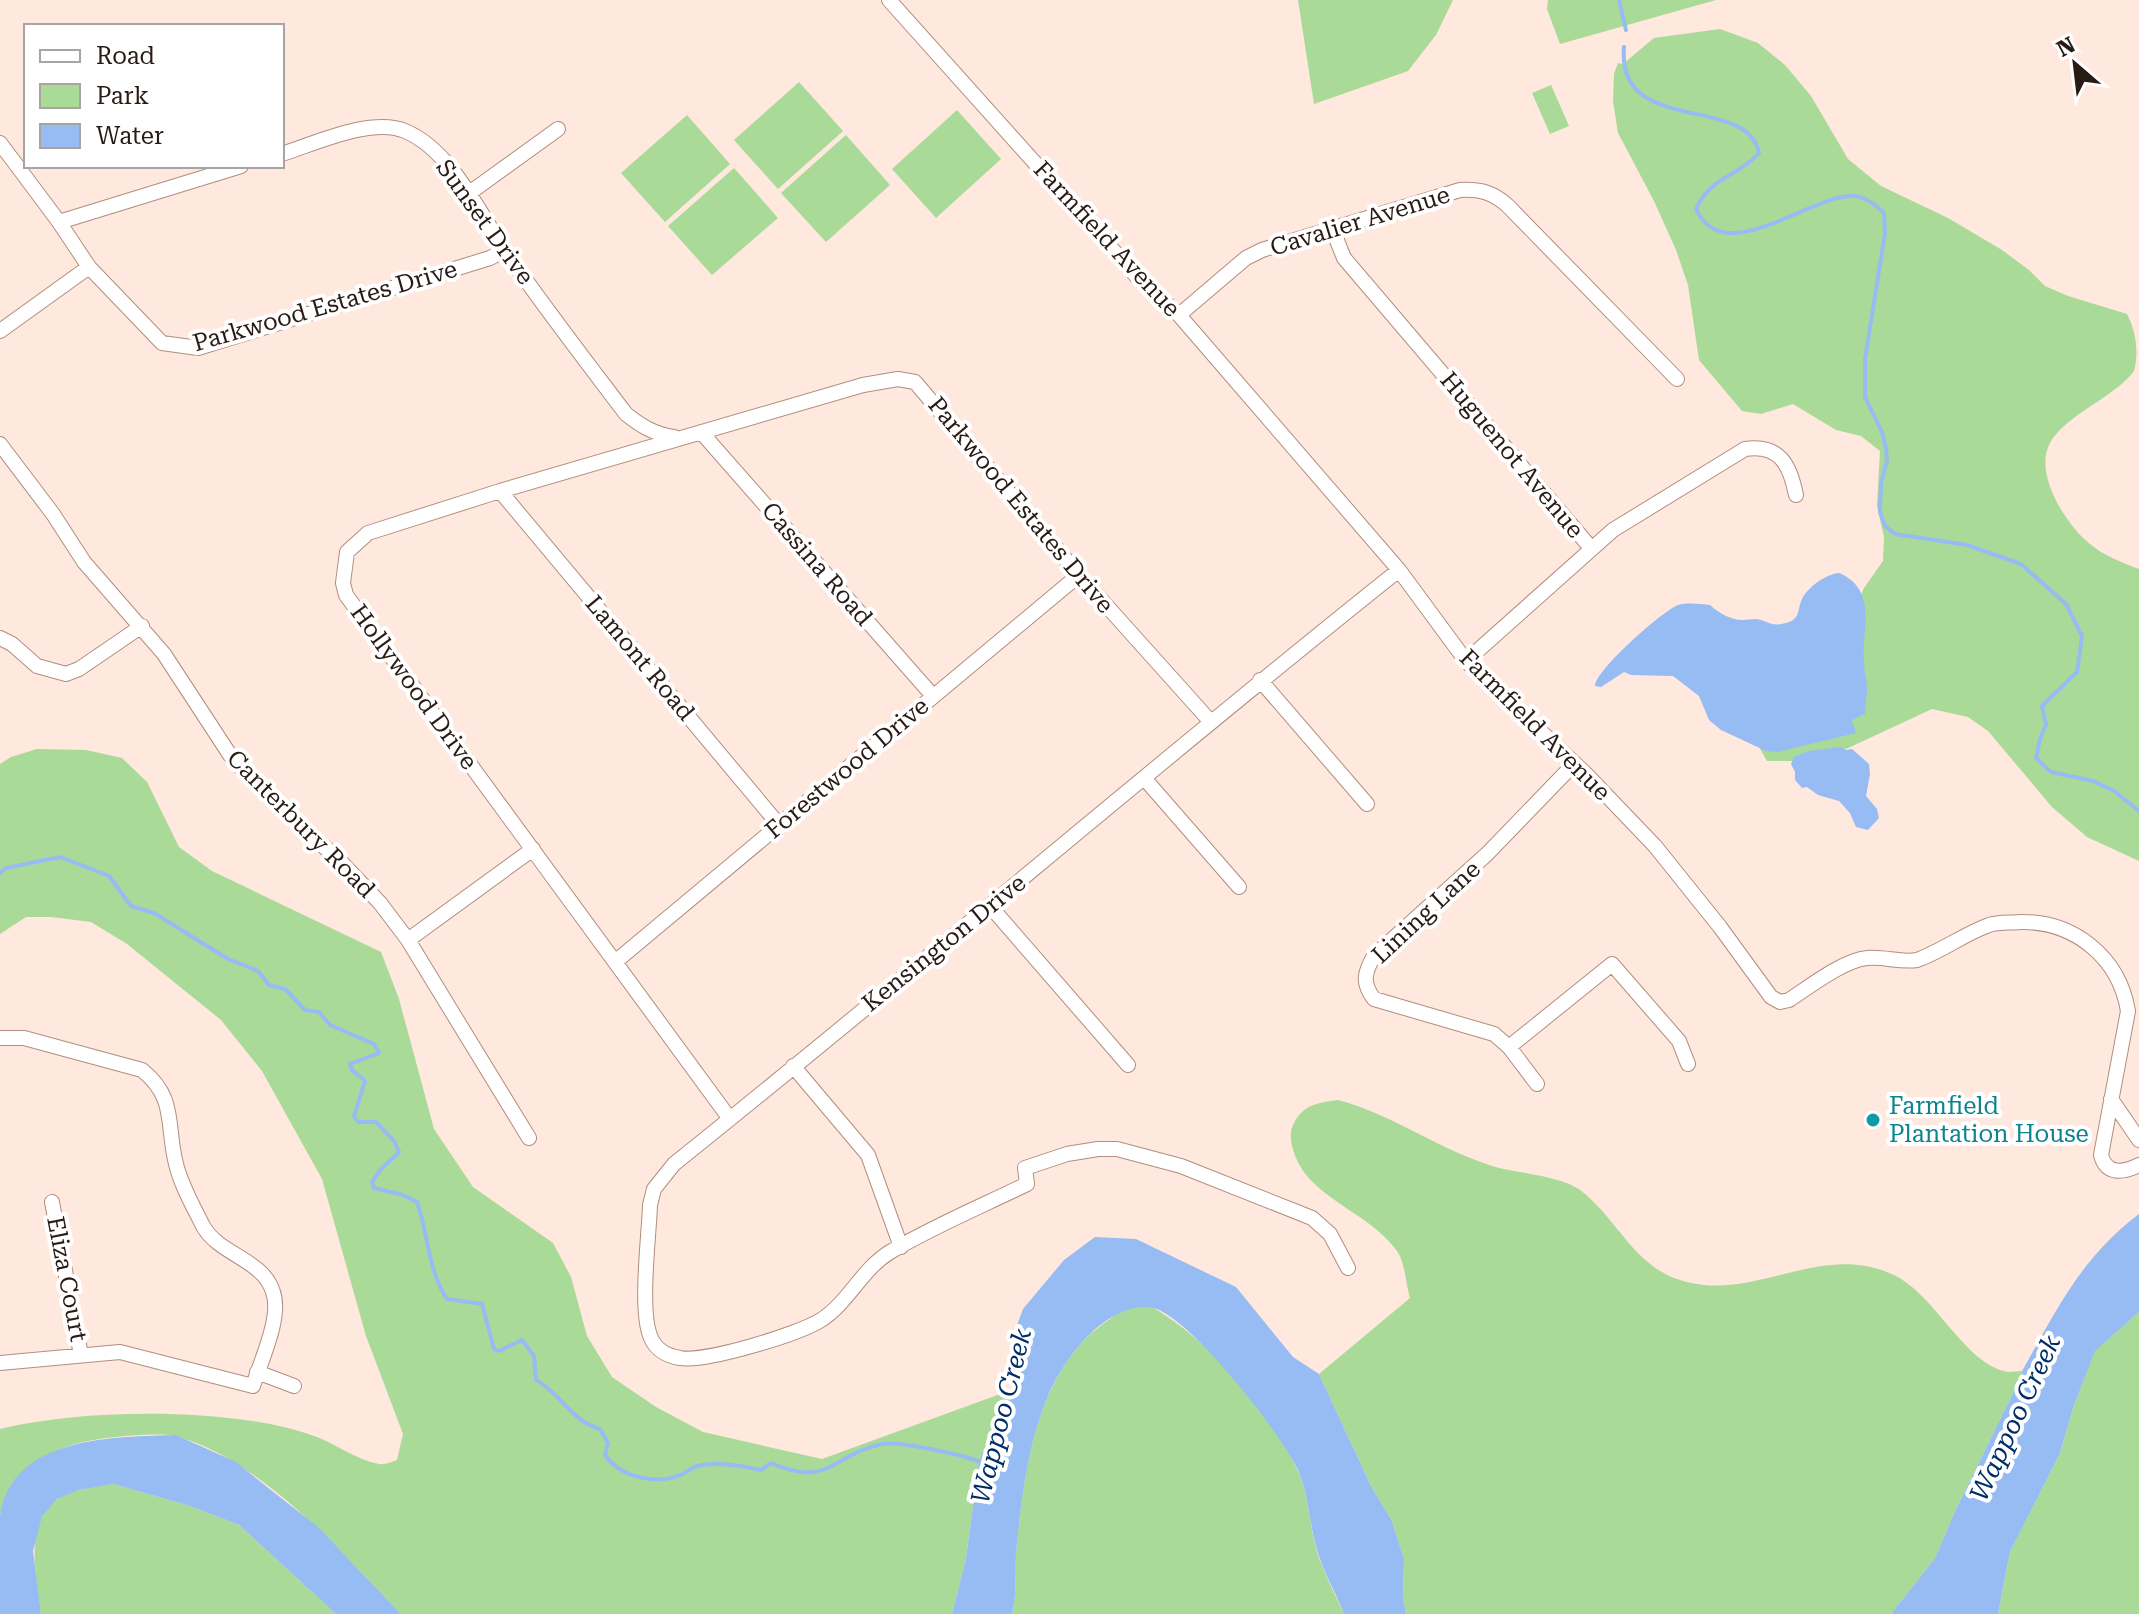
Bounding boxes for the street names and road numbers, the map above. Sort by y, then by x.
street label: Sunset Drive [430,154,540,290]
street label: Farmfield Avenue [1028,156,1186,322]
street label: Cavalier Avenue [1267,180,1453,262]
street label: Parkwood Estates Drive [190,255,460,357]
street label: Huguenot Avenue [1434,366,1590,544]
street label: Parkwood Estates Drive [922,391,1120,619]
street label: Cassina Road [756,497,878,631]
street label: Lamont Road [580,590,700,726]
street label: Hollywood Drive [345,599,483,775]
street label: Farmfield Avenue [1454,644,1616,806]
street label: Forestwood Drive [760,692,934,844]
street label: Canterbury Road [221,744,381,904]
street label: Lining Lane [1366,855,1486,969]
street label: Kensington Drive [857,869,1031,1017]
street label: Eliza Court [41,1214,93,1344]

